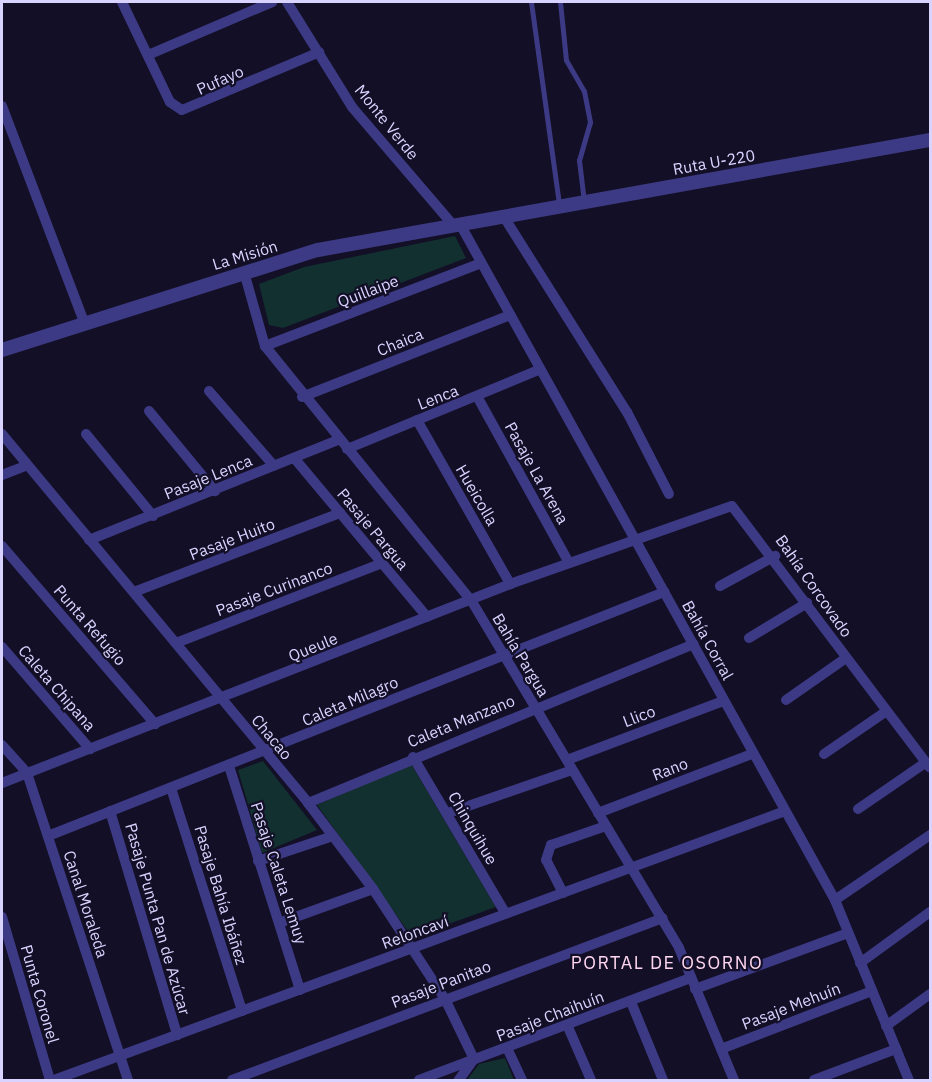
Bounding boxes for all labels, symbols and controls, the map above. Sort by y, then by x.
street label: Pufayo [194,61,246,99]
street label: Monte Verde [351,81,423,163]
street label: Ruta U-220 [671,145,757,179]
street label: La Misión [210,236,280,274]
street label: Quillaipe [335,271,401,311]
street label: Chaica [374,324,426,360]
street label: Lenca [415,380,461,414]
street label: Pasaje La Arena [501,419,573,527]
street label: Pasaje Lenca [161,451,255,503]
street label: Hueicolla [452,461,502,529]
street label: Pasaje Pargua [333,484,413,574]
street label: Pasaje Huito [187,514,277,564]
street label: Bahía Corcovado [772,531,856,641]
street label: Pasaje Curinanco [213,558,335,620]
street label: Punta Refugio [50,581,130,669]
street label: Bahía Corral [678,597,738,683]
street label: Bahía Pargua [489,610,553,700]
street label: Queule [286,628,340,666]
street label: Caleta Chipana [14,641,100,735]
street label: Caleta Milagro [299,672,401,730]
street label: Caleta Manzano [404,691,518,751]
street label: Llico [620,701,658,731]
street label: Chacao [248,710,296,764]
street label: Rano [649,753,691,785]
street label: Chinquihue [444,788,502,868]
street label: Pasaje Caleta Lemuy [247,800,311,946]
street label: Pasaje Punta Pan de Azúcar [121,821,195,1017]
street label: Pasaje Bahía Ibáñez [191,823,251,967]
street label: Canal Moraleda [60,848,112,960]
street label: Reloncaví [379,911,451,953]
street label: Punta Coronel [17,942,63,1046]
district label: PORTAL DE OSORNO [571,952,763,974]
street label: Pasaje Panitao [388,956,494,1012]
street label: Pasaje Mehuín [739,978,843,1034]
street label: Pasaje Chaihuín [493,987,607,1045]

